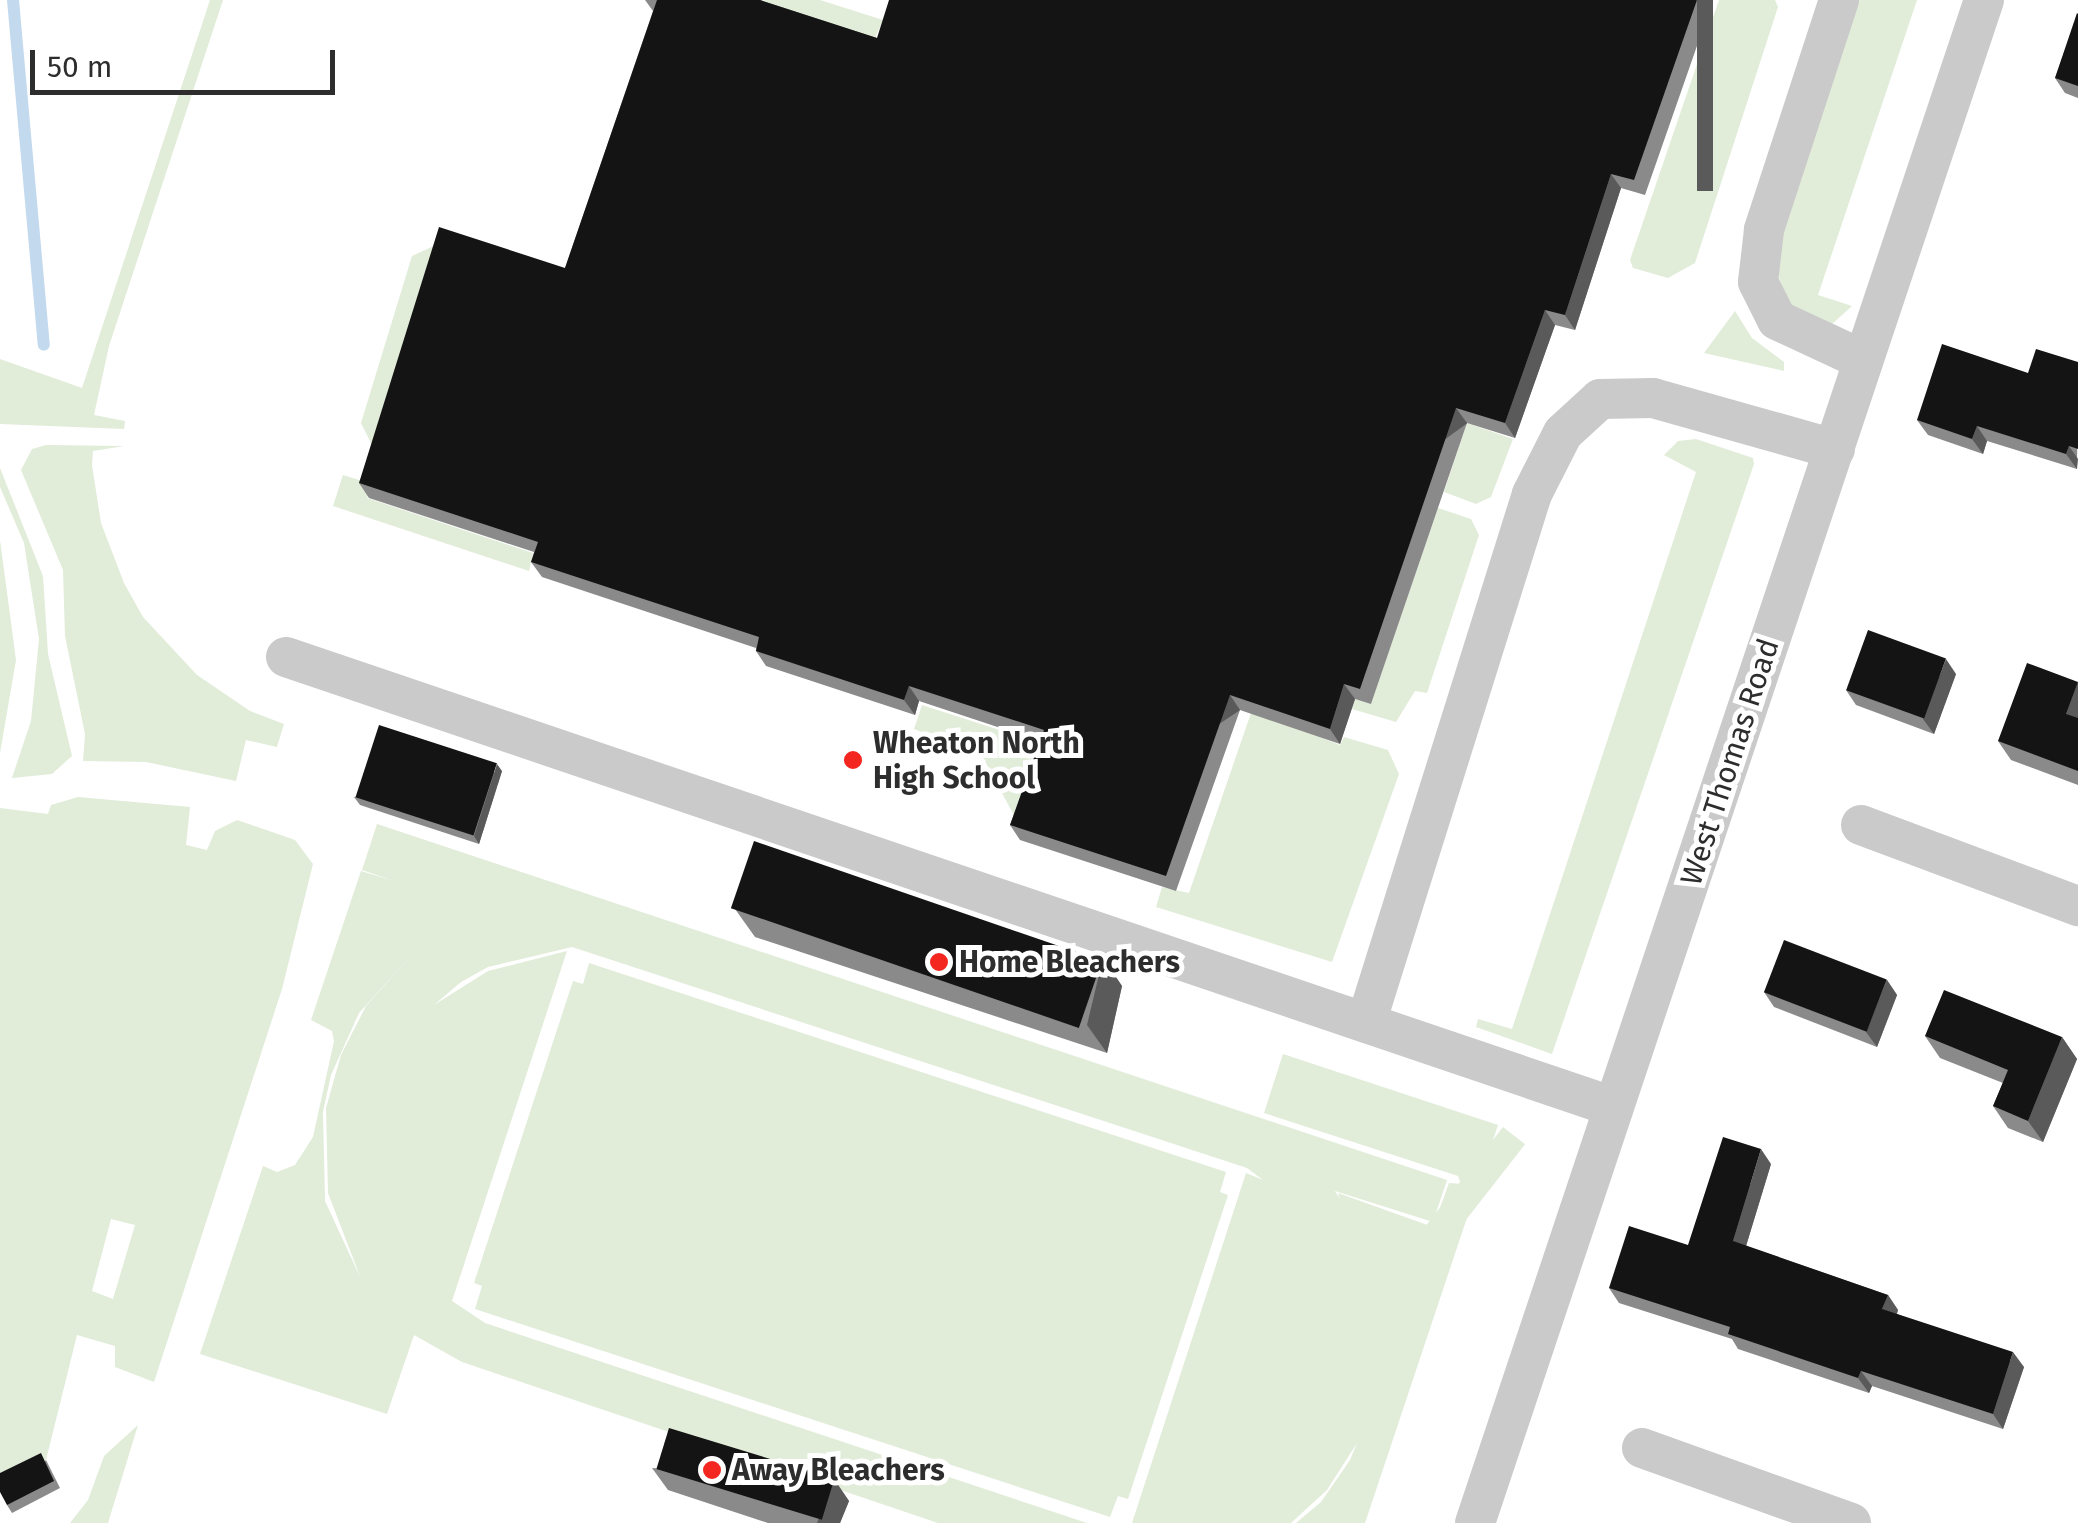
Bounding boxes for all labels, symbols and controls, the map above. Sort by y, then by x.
scale bar [35,30,340,92]
text: 50 m [47,49,112,85]
street label: West Thomas Road [1673,634,1787,890]
place label: Wheaton North High School [873,725,1080,796]
marker: Wheaton North High School [842,749,864,771]
place label: Home Bleachers [959,944,1180,980]
marker: Home Bleachers [928,951,950,973]
place label: Away Bleachers [732,1452,945,1488]
marker: Away Bleachers [701,1459,723,1481]

